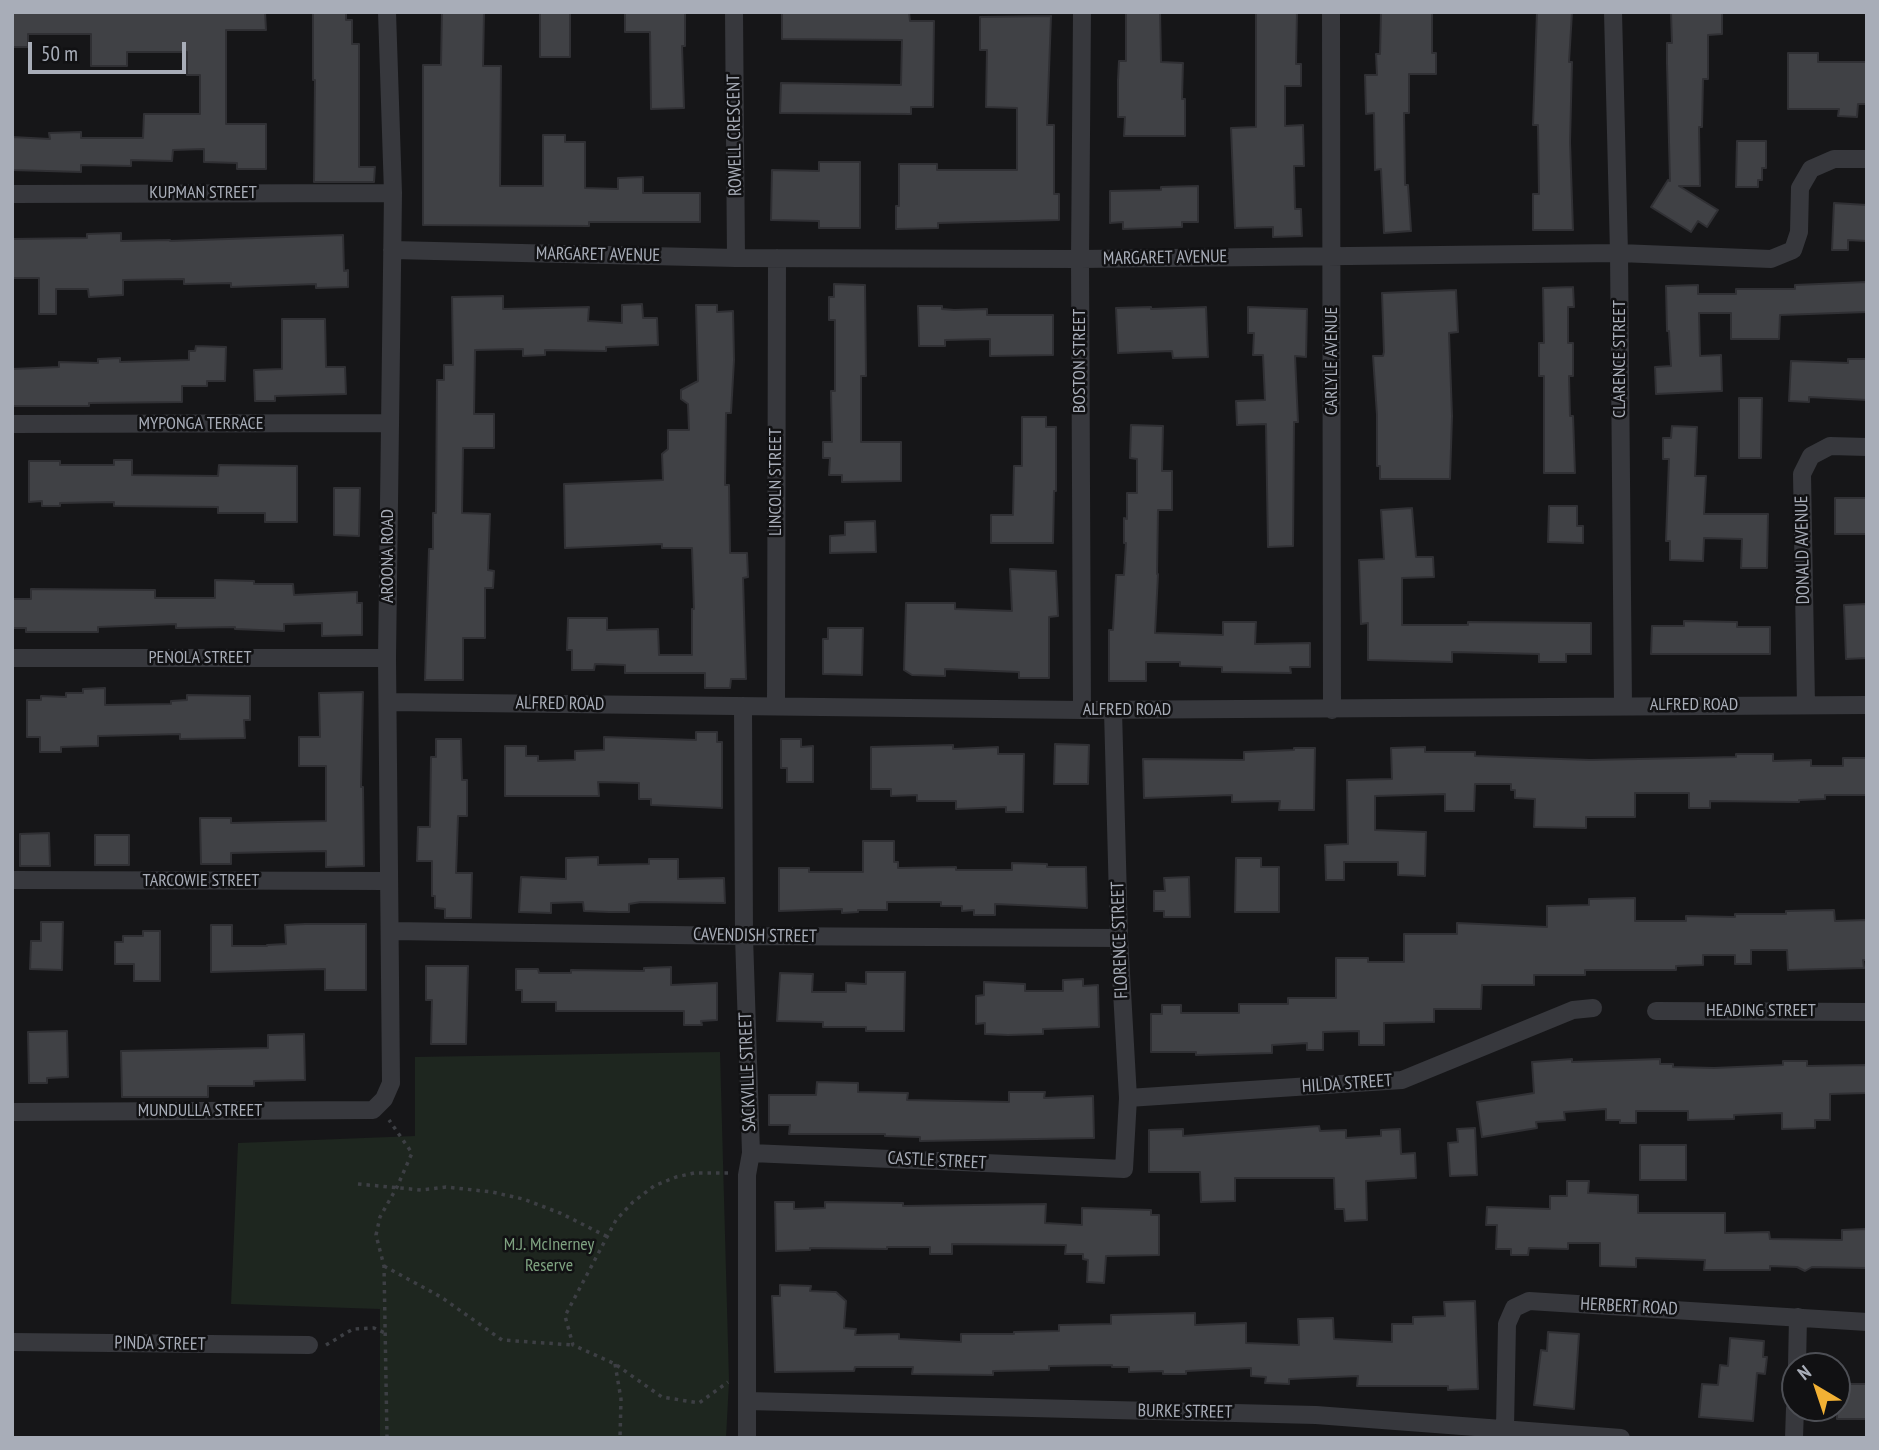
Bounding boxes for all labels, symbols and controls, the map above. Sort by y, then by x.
scale bar [32,28,189,72]
text: 50 m [41,40,78,67]
street label: ROWELL CRESCENT [723,74,747,196]
street label: KUPMAN STREET [149,182,257,204]
street label: MARGARET AVENUE [536,243,660,267]
street label: MARGARET AVENUE [1103,246,1227,270]
street label: CLARENCE STREET [1609,300,1631,418]
street label: CARLYLE AVENUE [1321,307,1343,415]
street label: BOSTON STREET [1069,309,1091,413]
street label: MYPONGA TERRACE [138,413,264,435]
street label: LINCOLN STREET [765,428,787,536]
street label: DONALD AVENUE [1791,495,1815,605]
street label: AROONA ROAD [377,509,399,603]
street label: PENOLA STREET [148,647,252,669]
street label: ALFRED ROAD [515,692,605,716]
street label: ALFRED ROAD [1650,694,1738,716]
street label: ALFRED ROAD [1083,699,1171,721]
street label: TARCOWIE STREET [143,870,259,892]
street label: FLORENCE STREET [1107,881,1133,999]
street label: CAVENDISH STREET [693,924,817,948]
street label: HEADING STREET [1706,1000,1816,1022]
street label: SACKVILLE STREET [735,1012,761,1132]
street label: HILDA STREET [1301,1070,1393,1098]
street label: MUNDULLA STREET [138,1100,262,1122]
street label: CASTLE STREET [887,1148,987,1174]
park label: M.J. McInerney Reserve [504,1234,594,1276]
street label: HERBERT ROAD [1580,1294,1678,1320]
street label: PINDA STREET [114,1332,206,1356]
north arrow [1781,1352,1851,1422]
text: N [1792,1360,1816,1385]
street label: BURKE STREET [1137,1400,1233,1424]

